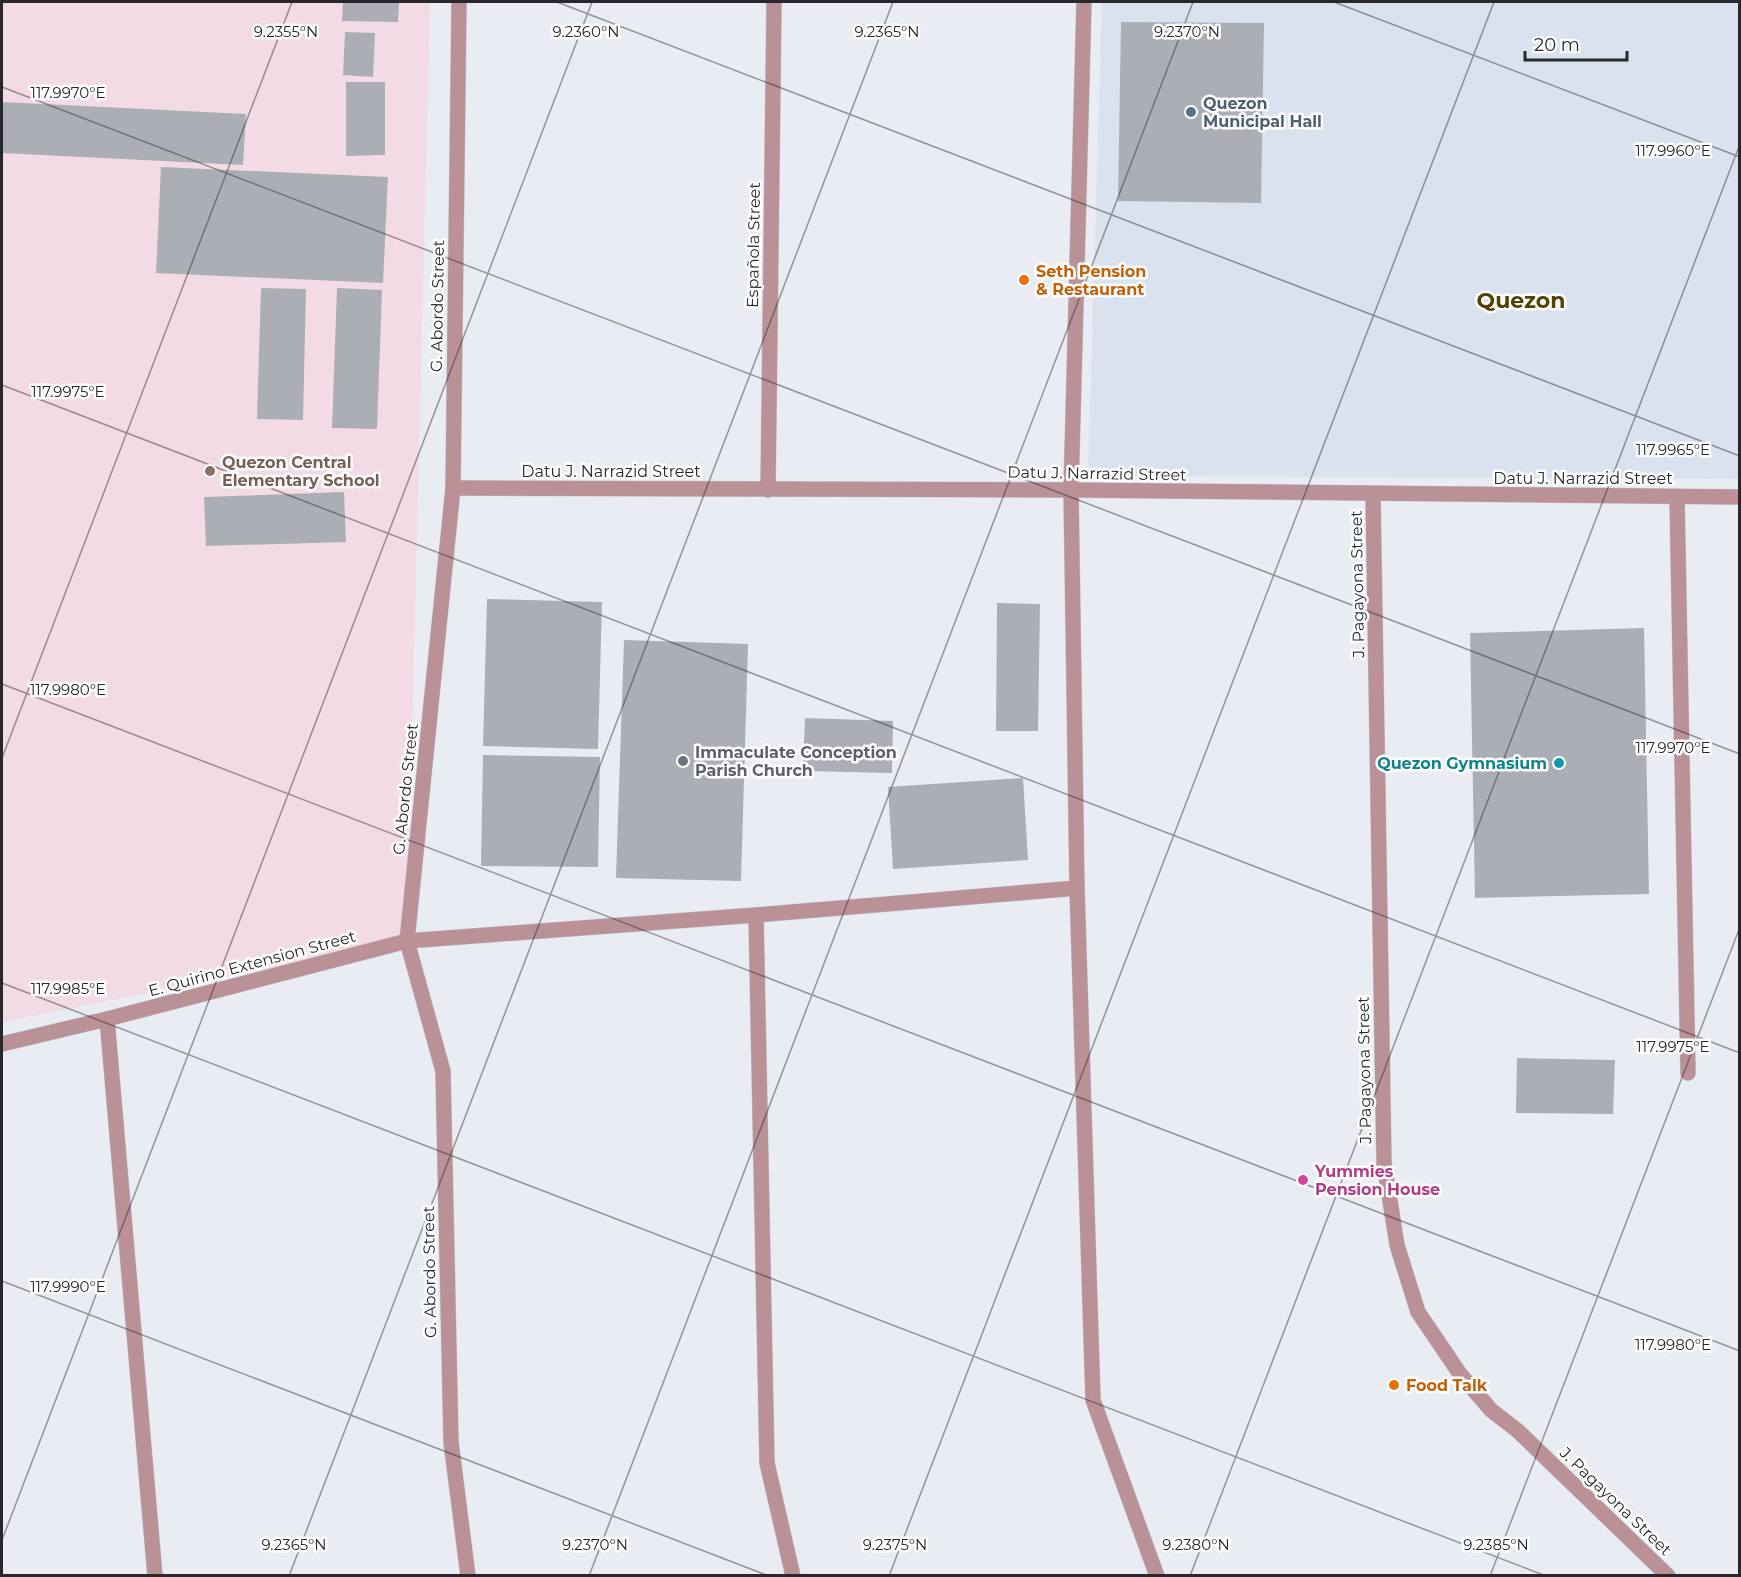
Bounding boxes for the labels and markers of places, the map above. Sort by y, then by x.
place label: Quezon Municipal Hall [1203,94,1322,131]
marker: Quezon Municipal Hall [1184,105,1198,119]
place label: Seth Pension & Restaurant [1036,262,1146,299]
marker: Seth Pension & Restaurant [1017,273,1031,287]
place label: Quezon Central Elementary School [222,453,380,490]
marker: Quezon Central Elementary School [203,464,217,478]
place label: Immaculate Conception Parish Church [695,743,897,780]
marker: Immaculate Conception Parish Church [676,754,690,768]
place label: Quezon Gymnasium [1377,754,1547,773]
marker: Quezon Gymnasium [1552,756,1566,770]
place label: Yummies Pension House [1314,1162,1440,1199]
marker: Yummies Pension House [1296,1173,1310,1187]
place label: Food Talk [1406,1376,1488,1395]
marker: Food Talk [1387,1378,1401,1392]

